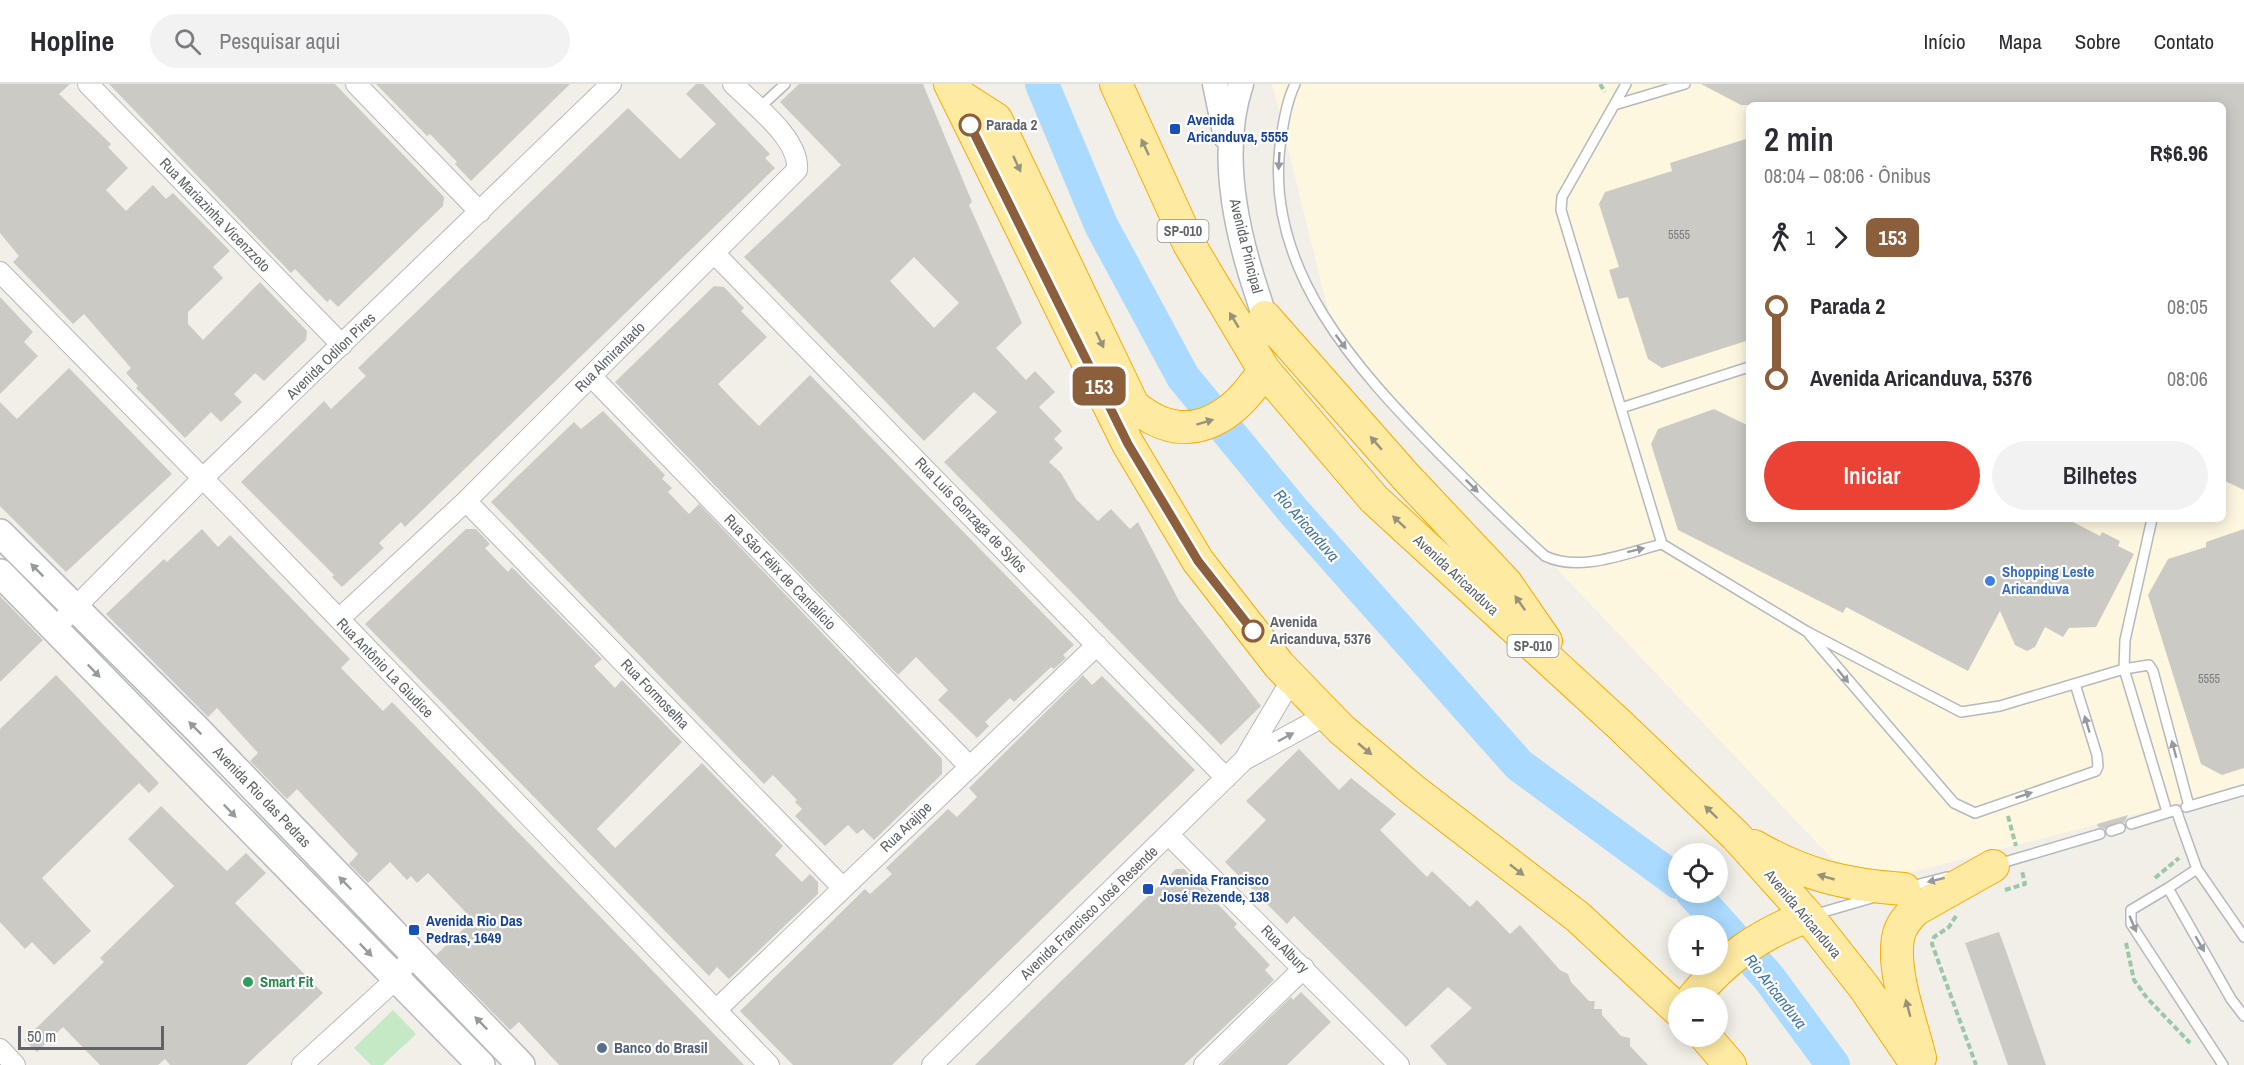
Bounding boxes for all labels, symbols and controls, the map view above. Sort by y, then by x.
search box [150,14,570,68]
text: Hopline [30,22,114,60]
icon: search [171,25,204,58]
text: Pesquisar aqui [219,26,341,56]
text: Início [1924,27,1966,56]
text: Mapa [1999,27,2042,56]
text: Sobre [2075,27,2121,56]
text: Contato [2154,27,2214,56]
place label: Avenida Aricanduva, 5555 [1187,109,1288,147]
marker: Parada 2 [959,114,981,136]
place label: Parada 2 [986,114,1037,135]
text: 2 min [1764,117,1834,161]
marker: Avenida Aricanduva, 5555 [1168,122,1182,136]
text: R$6.96 [2150,138,2208,168]
one-way arrow [1140,139,1149,156]
one-way arrow [1274,152,1283,171]
street label: Rua Mariazinha Vicenzzoto [155,153,276,277]
one-way arrow [1012,155,1022,173]
text: 08:04 – 08:06 · Ônibus [1764,162,1931,189]
street label: Avenida Principal [1224,195,1268,295]
road number: SP-010 [1158,220,1208,242]
icon: walk [1764,221,1797,254]
icon: forward [1824,221,1857,254]
text: 153 [1878,223,1907,252]
text: 1 [1806,224,1815,251]
house number: 5555 [1668,227,1690,243]
text: Parada 2 [1810,291,1885,321]
text: 08:05 [2167,293,2208,320]
street label: Avenida Odilon Pires [281,308,380,404]
one-way arrow [1229,311,1239,328]
street label: Rua Almirantado [570,317,650,396]
one-way arrow [1096,332,1105,349]
one-way arrow [1334,335,1346,350]
text: Avenida Aricanduva, 5376 [1810,363,2032,393]
text: 08:06 [2167,365,2208,392]
line badge: 153 [1064,366,1134,406]
text: 153 [1085,372,1113,401]
one-way arrow [1196,417,1214,426]
one-way arrow [1370,436,1383,451]
button: Iniciar [1764,441,1980,510]
button: Bilhetes [1992,441,2208,510]
street label: Rua Luís Gonzaga de Sylos [911,452,1032,577]
one-way arrow [1465,479,1480,493]
water label: Rio Aricanduva [1269,484,1345,566]
street label: Rua São Félix de Cantalício [720,509,841,634]
one-way arrow [1392,516,1407,529]
street label: Avenida Aricanduva [1408,529,1504,620]
one-way arrow [1627,545,1645,555]
place label: Shopping Leste Aricanduva [2002,561,2094,599]
one-way arrow [30,564,44,578]
marker: Shopping Leste Aricanduva [1983,574,1997,588]
one-way arrow [1514,596,1526,612]
place label: Avenida Aricanduva, 5376 [1270,611,1371,649]
street label: Rua Antônio La Giudice [332,613,439,722]
marker: Avenida Aricanduva, 5376 [1242,620,1264,642]
road number: SP-010 [1508,635,1558,657]
street label: Rua Formoselha [616,654,694,734]
one-way arrow [86,664,100,678]
one-way arrow [1837,668,1849,683]
house number: 5555 [2198,671,2220,687]
one-way arrow [2082,715,2092,733]
one-way arrow [188,720,202,735]
one-way arrow [1278,732,1295,742]
one-way arrow [2169,740,2178,758]
street label: Avenida Rio das Pedras [208,741,316,852]
one-way arrow [1357,742,1372,755]
one-way arrow [2015,790,2033,800]
street label: Rua Arajipe [875,797,936,857]
one-way arrow [223,803,237,818]
one-way arrow [1704,806,1719,819]
street label: Avenida Francisco José Resende [1014,841,1162,985]
map controls [1668,843,1728,1047]
button: locate [1668,843,1728,903]
one-way arrow [1509,864,1525,877]
street label: Avenida Aricanduva [1759,864,1847,963]
place label: Avenida Francisco José Rezende, 138 [1160,869,1270,907]
one-way arrow [1817,872,1835,881]
one-way arrow [339,876,352,891]
one-way arrow [1927,876,1945,886]
marker: Avenida Francisco José Rezende, 138 [1141,882,1155,896]
place label: Avenida Rio Das Pedras, 1649 [426,910,523,948]
button: + [1668,915,1728,975]
one-way arrow [2129,915,2138,932]
street label: Rua Albury [1257,920,1315,978]
marker: Avenida Rio Das Pedras, 1649 [407,923,421,937]
one-way arrow [2195,936,2205,953]
one-way arrow [359,943,373,957]
water label: Rio Aricanduva [1740,949,1812,1033]
place label: Smart Fit [260,971,313,992]
marker: Smart Fit [241,975,255,989]
button: − [1668,987,1728,1047]
one-way arrow [1903,999,1912,1017]
one-way arrow [474,1017,488,1031]
scale bar [18,1023,164,1050]
text: 50 m [27,1025,56,1047]
place label: Banco do Brasil [614,1037,708,1058]
marker: Banco do Brasil [595,1041,609,1055]

